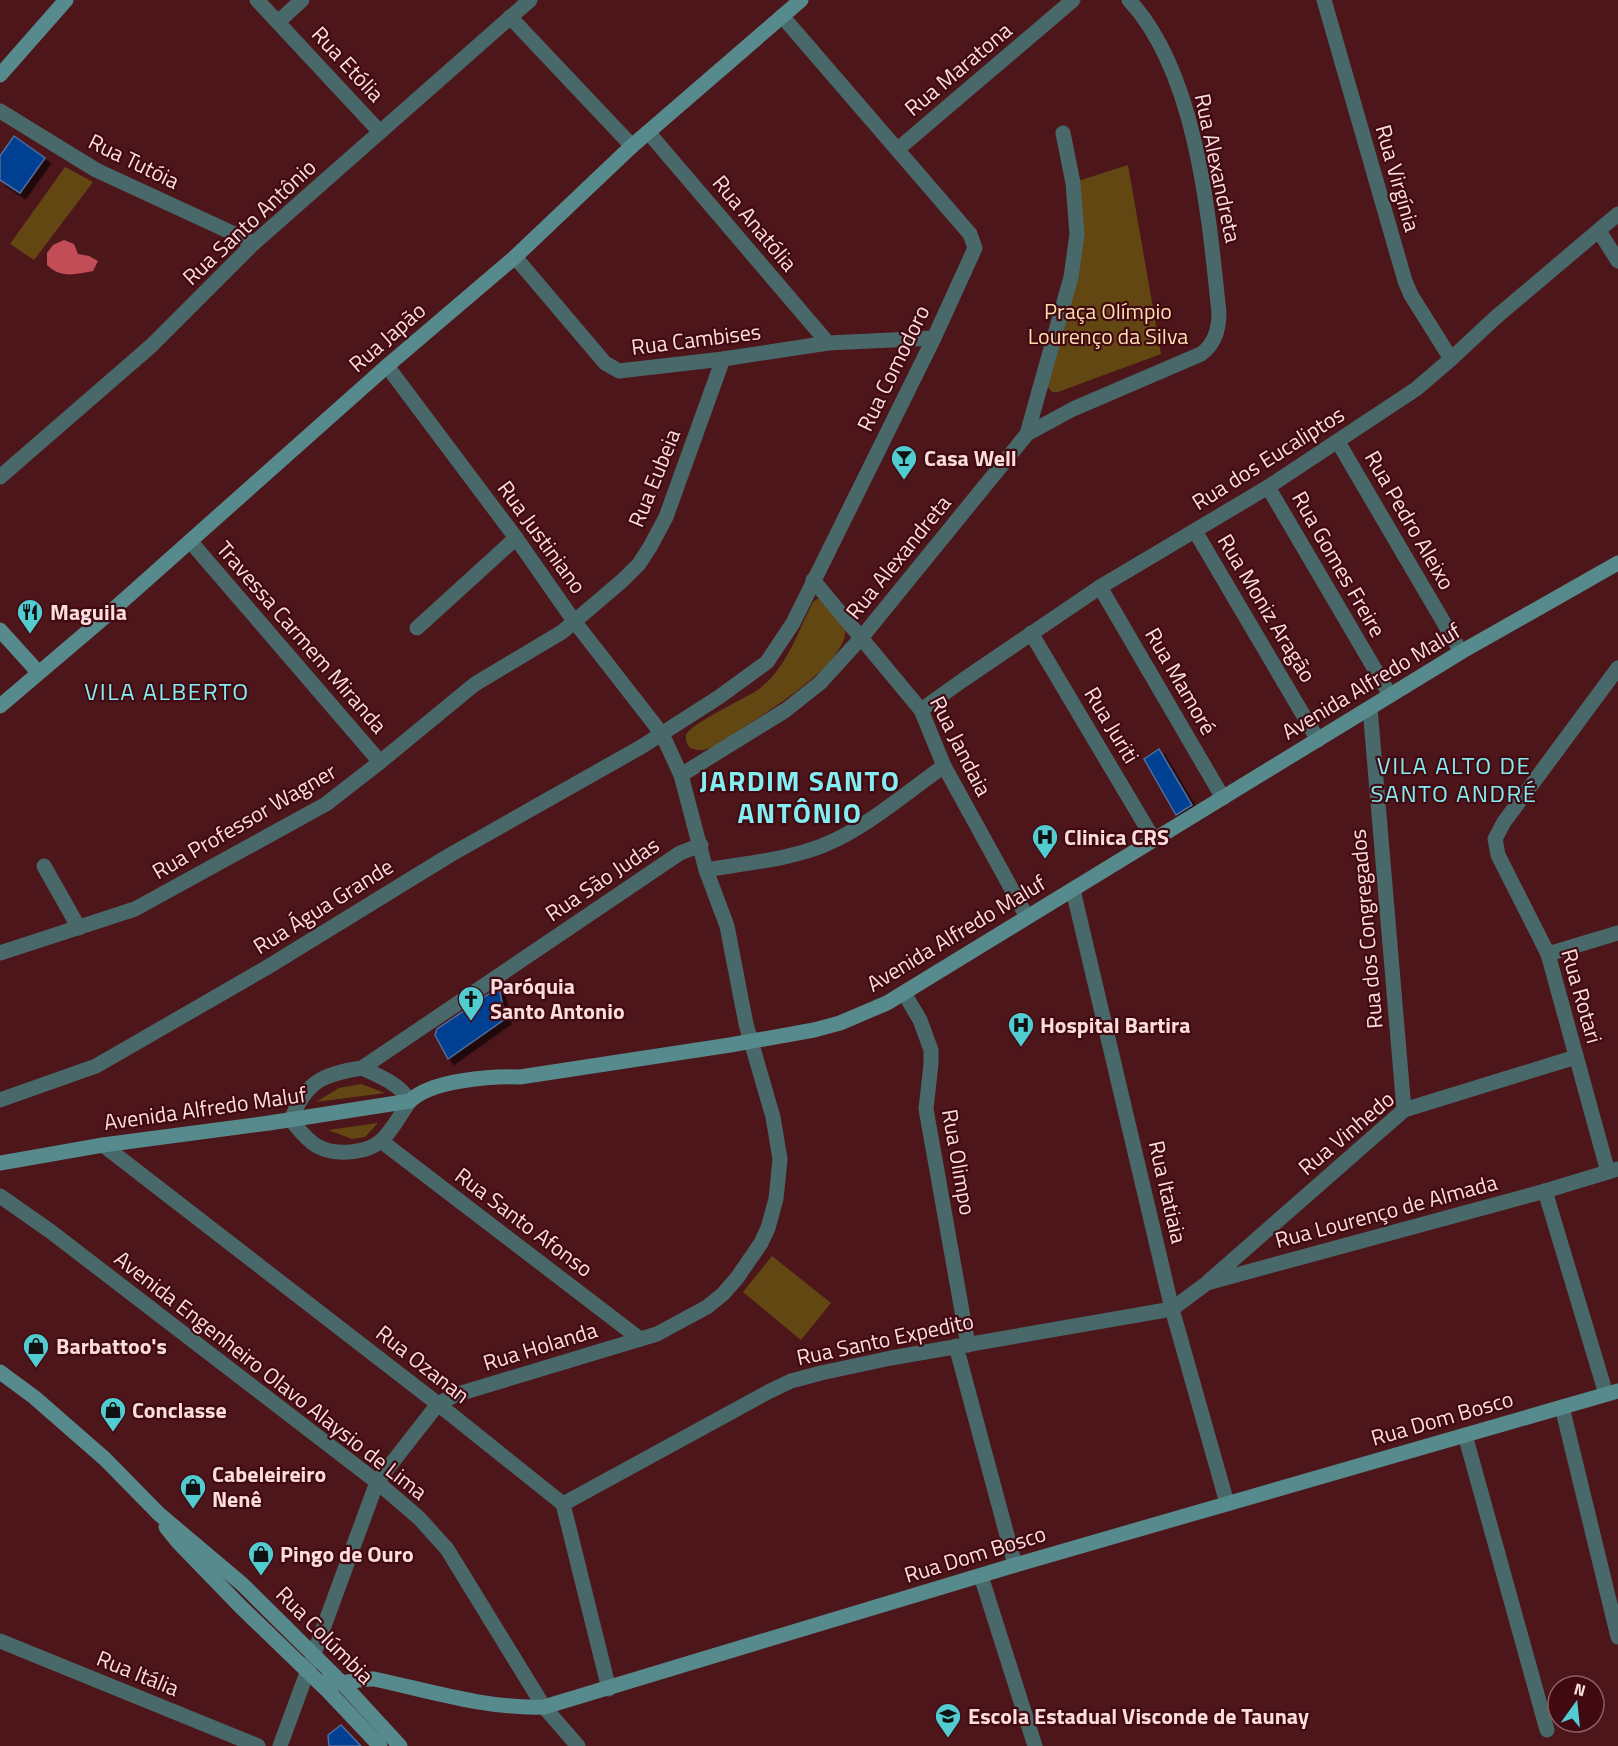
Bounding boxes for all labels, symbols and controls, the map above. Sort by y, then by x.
street label: Rua Maratona [897,14,1019,124]
street label: Rua Etólia [304,18,392,110]
street label: Rua Alexandreta [1186,90,1250,246]
street label: Rua Virgínia [1367,120,1429,236]
street label: Rua Tutóia [83,124,185,198]
street label: Rua Santo Antônio [174,151,324,293]
street label: Rua Anatólia [704,167,806,279]
street label: Rua Japão [341,294,433,380]
park label: Praça Olímpio Lourenço da Silva [1028,294,1188,353]
street label: Rua Comodoro [848,299,938,437]
street label: Rua Cambises [629,314,763,364]
street label: Rua dos Eucaliptos [1185,397,1351,519]
street label: Rua Eubeia [619,424,689,532]
place label: Casa Well [924,441,1017,475]
bar icon: Casa Well [889,443,919,481]
street label: Rua Pedro Aleixo [1356,444,1464,596]
street label: Rua Justiniano [489,473,595,601]
street label: Rua Gomes Freire [1283,485,1395,643]
street label: Rua Alexandreta [837,487,959,627]
street label: Rua Moniz Aragão [1209,527,1325,689]
street label: Travessa Carmem Miranda [209,533,395,741]
place label: Maguila [50,595,127,629]
restaurant icon: Maguila [15,597,45,635]
street label: Avenida Alfredo Maluf [1275,614,1468,748]
street label: Rua Mamoré [1137,621,1225,741]
district label: VILA ALBERTO [84,673,250,709]
street label: Rua Juriti [1076,680,1148,770]
street label: Rua Jandaia [921,690,1001,802]
district label: VILA ALTO DE SANTO ANDRÉ [1370,747,1538,811]
street label: Rua Professor Wagner [146,754,343,888]
district label: JARDIM SANTO ANTÔNIO [700,759,900,834]
place label: Clinica CRS [1064,820,1169,854]
hospital icon: Clinica CRS [1030,822,1060,860]
street label: Rua São Judas [538,828,666,930]
street label: Rua dos Congregados [1340,828,1392,1030]
street label: Rua Água Grande [246,849,400,963]
street label: Avenida Alfredo Maluf [860,866,1053,1000]
street label: Rua Rotari [1552,945,1612,1047]
place label: Paróquia Santo Antonio [490,969,625,1028]
church icon: Paróquia Santo Antonio [456,984,486,1022]
place label: Hospital Bartira [1040,1008,1190,1042]
hospital icon: Hospital Bartira [1006,1010,1036,1048]
street label: Avenida Alfredo Maluf [102,1077,309,1139]
street label: Rua Vinhedo [1290,1082,1402,1184]
street label: Rua Olimpo [933,1106,985,1218]
street label: Rua Itatiaia [1140,1137,1196,1247]
street label: Rua Santo Afonso [448,1159,600,1285]
street label: Rua Lourenço de Almada [1271,1165,1501,1257]
street label: Avenida Engenheiro Olavo Alaysio de Lima [107,1242,435,1508]
street label: Rua Santo Expedito [793,1304,977,1374]
street label: Rua Holanda [479,1312,601,1380]
street label: Rua Ozanan [369,1316,477,1412]
place label: Barbattoo's [56,1329,167,1363]
shop icon: Barbattoo's [21,1331,51,1369]
street label: Rua Dom Bosco [1367,1381,1517,1455]
place label: Conclasse [132,1393,227,1427]
shop icon: Conclasse [98,1395,128,1433]
place label: Cabeleireiro Nenê [212,1457,326,1516]
shop icon: Cabeleireiro Nenê [178,1472,208,1510]
street label: Rua Dom Bosco [900,1516,1050,1592]
place label: Pingo de Ouro [280,1537,414,1571]
shop icon: Pingo de Ouro [246,1539,276,1577]
street label: Rua Colúmbia [268,1578,382,1692]
street label: Rua Itália [92,1641,184,1705]
north arrow [1546,1674,1606,1734]
text: N [1571,1676,1588,1703]
place label: Escola Estadual Visconde de Taunay [968,1699,1309,1733]
school or university icon: Escola Estadual Visconde de Taunay [933,1701,963,1739]

